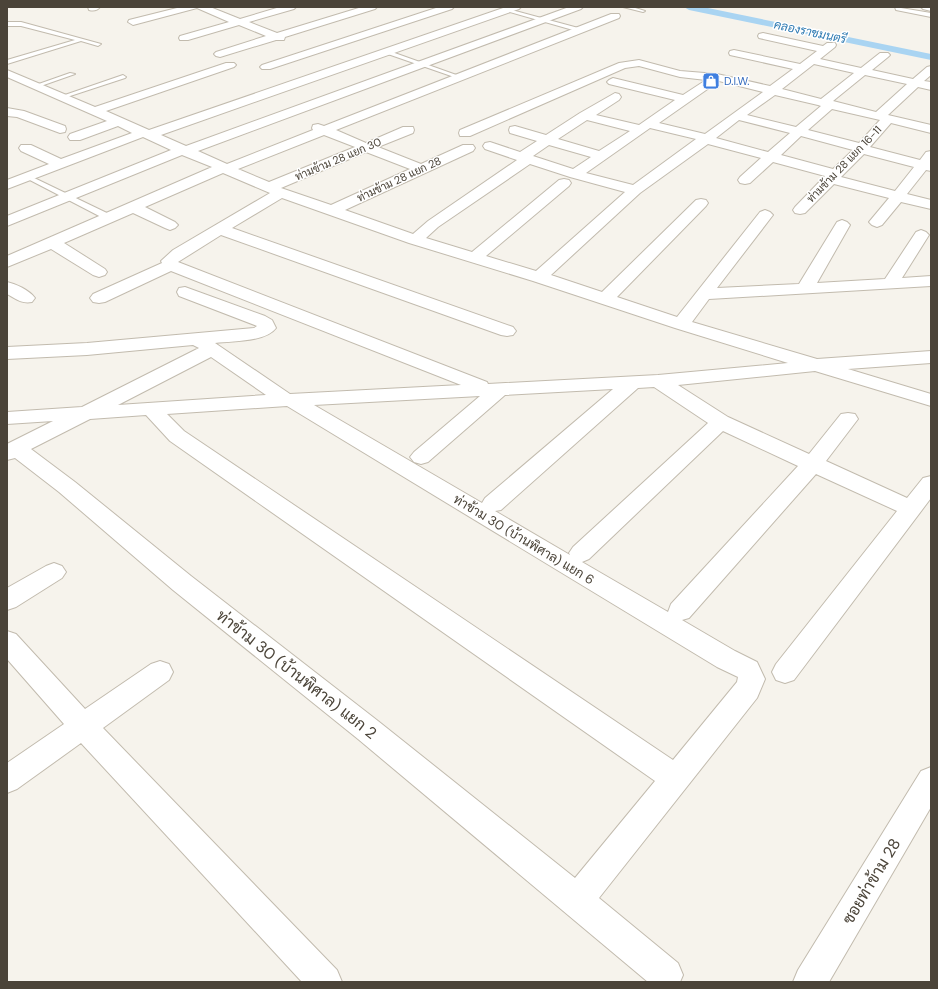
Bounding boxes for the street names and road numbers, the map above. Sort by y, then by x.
street label: ท่ามข้าม 28 แยก 16-11 [804,123,884,205]
street label: ท่ามข้าม 28 แยก 30 [293,134,383,184]
street label: ท่ามข้าม 28 แยก 28 [355,153,443,205]
street label: ท่าข้าม 30 (บ้านพิศาล) แยก 6 [450,490,598,588]
street label: ท่าข้าม 30 (บ้านพิศาล) แยก 2 [212,605,381,744]
street label: ซอยท่าข้าม 28 [838,834,905,928]

